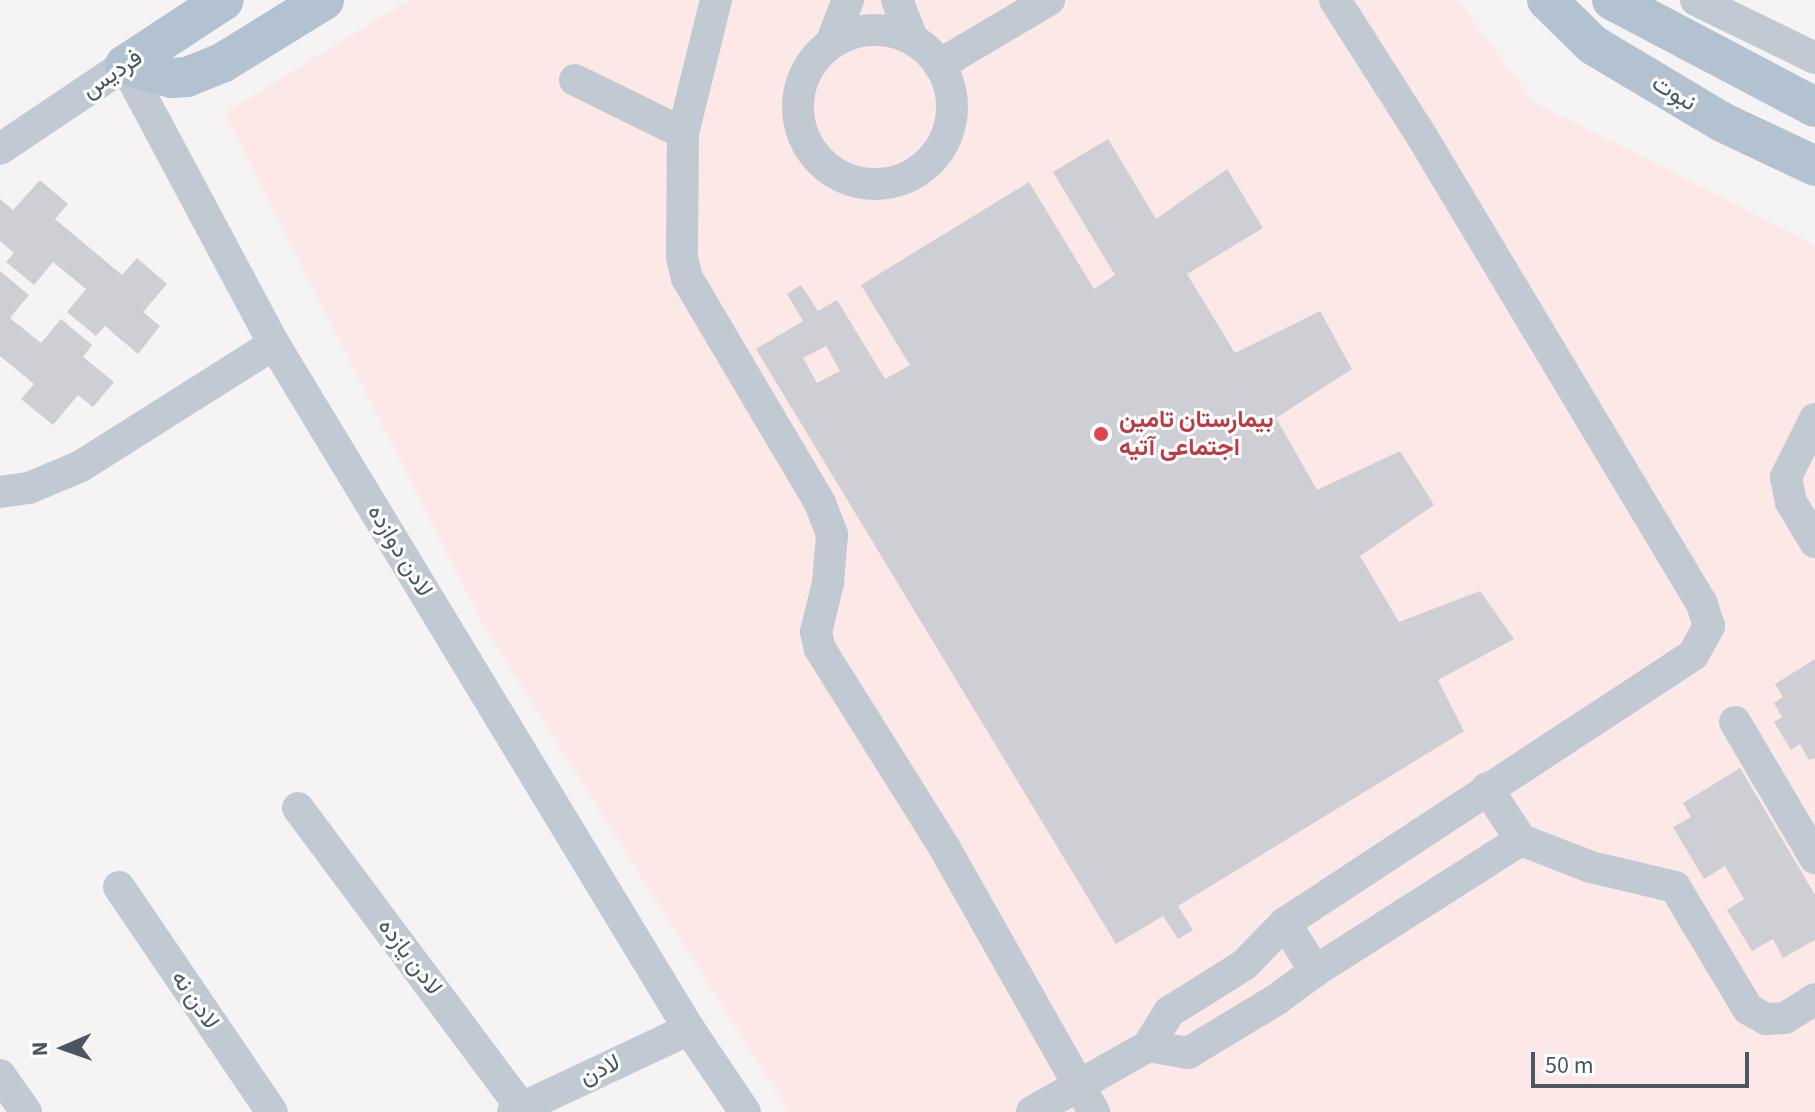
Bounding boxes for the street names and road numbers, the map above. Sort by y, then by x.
street label: فردیس [76,43,148,105]
street label: نبوت [1647,69,1701,117]
street label: لادن دوازده [361,499,439,603]
street label: لادن یازده [372,913,448,1001]
street label: لادن نه [165,965,225,1035]
street label: لادن [575,1048,625,1092]

